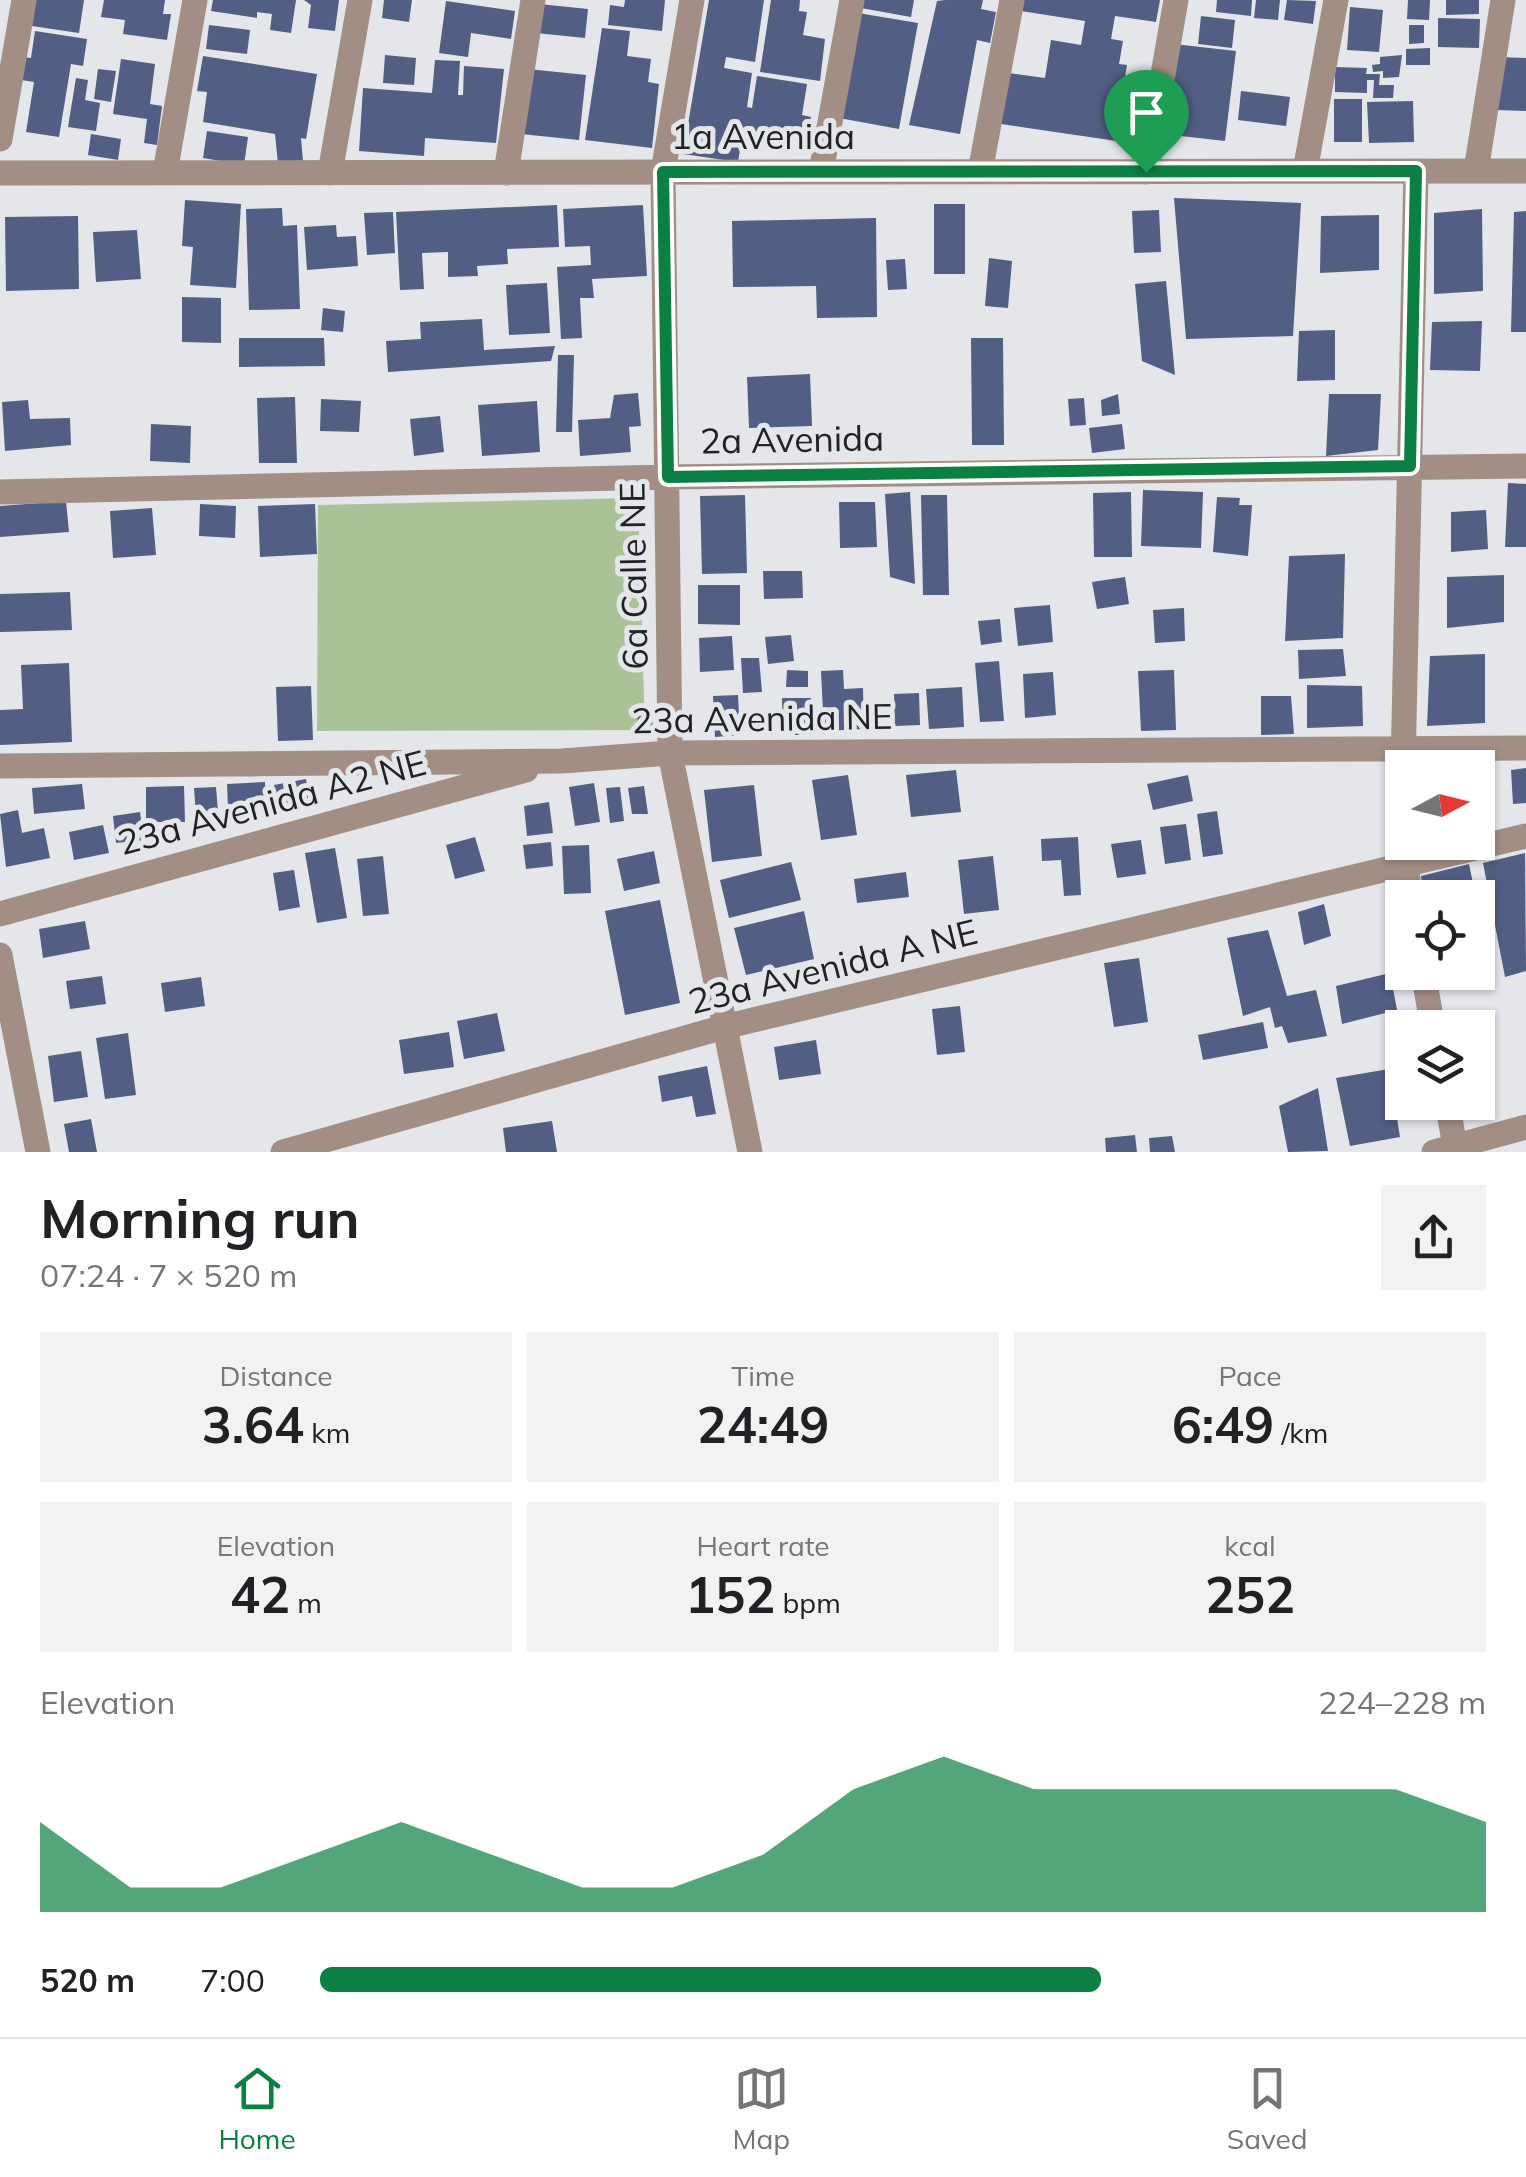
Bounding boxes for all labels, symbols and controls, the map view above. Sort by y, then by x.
pin [1104,70,1189,173]
icon: arrive [1119,85,1174,140]
street label: 1a Avenida [671,114,855,158]
street label: 2a Avenida [700,415,884,463]
street label: 6a Calle NE [609,482,657,670]
street label: 23a Avenida NE [631,694,893,742]
street label: 23a Avenida A2 NE [113,740,430,864]
north arrow [1385,750,1495,860]
map controls [1385,750,1495,1120]
button: locate [1385,880,1495,990]
street label: 23a Avenida A NE [684,909,982,1023]
button: layers [1385,1010,1495,1120]
text: Morning run [40,1183,360,1252]
button: share [1381,1185,1486,1290]
text: 07:24 · 7 × 520 m [40,1255,297,1295]
text: Distance [219,1358,333,1393]
text: Time [731,1358,795,1393]
text: Pace [1218,1358,1282,1393]
text: 3.64 [202,1393,304,1456]
text: 24:49 [697,1393,829,1456]
text: 6:49 [1172,1393,1274,1456]
text: km [304,1415,350,1450]
text: /km [1274,1415,1328,1450]
text: Elevation [217,1528,335,1563]
text: Heart rate [696,1528,830,1563]
text: kcal [1224,1528,1276,1563]
text: 42 [230,1563,290,1626]
text: 152 [685,1563,775,1626]
text: 252 [1205,1563,1295,1626]
text: m [290,1585,322,1620]
text: bpm [775,1585,841,1620]
text: Elevation [40,1682,175,1722]
text: 224–228 m [1318,1682,1486,1722]
text: 520 m [40,1960,135,2000]
text: 7:00 [200,1960,265,2000]
tab: Home [218,2061,296,2156]
tab: Map [732,2061,790,2156]
tab: Saved [1227,2061,1308,2156]

